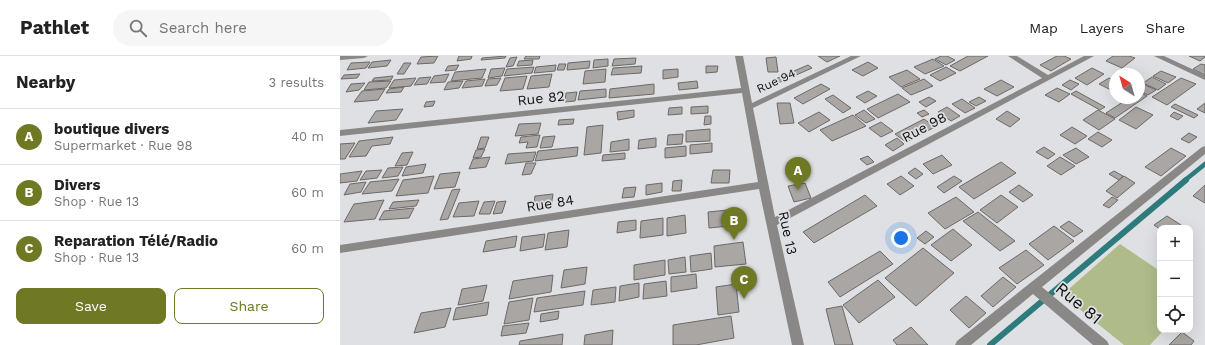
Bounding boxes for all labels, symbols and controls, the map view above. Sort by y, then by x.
search box [113,10,393,46]
text: Pathlet [20,16,89,39]
icon: search [127,17,149,39]
text: Search here [159,19,247,37]
text: Map [1029,20,1058,36]
text: Layers [1080,20,1124,36]
text: Share [1146,20,1185,36]
street label: Rue 94 [754,66,798,96]
north arrow [1109,68,1145,104]
text: Nearby [16,72,75,92]
text: 3 results [269,75,324,90]
street label: Rue 82 [517,88,565,108]
street label: Rue 98 [899,109,949,145]
text: boutique divers [54,120,169,138]
text: A [25,129,33,144]
text: 40 m [291,129,324,144]
text: Supermarket · Rue 98 [54,138,192,153]
pin: A [785,157,811,190]
text: Divers [54,176,100,194]
text: B [25,185,33,200]
text: 60 m [291,185,324,200]
street label: Rue 84 [525,191,575,215]
text: Shop · Rue 13 [54,194,139,209]
pin: B [721,207,747,240]
street label: Rue 13 [776,210,800,256]
map controls [1157,225,1193,333]
button: + [1157,225,1193,261]
your location [891,228,911,248]
text: Reparation Télé/Radio [54,232,218,250]
text: C [25,241,33,256]
text: 60 m [291,241,324,256]
text: Shop · Rue 13 [54,250,139,265]
button: − [1157,261,1193,297]
pin: C [731,266,757,299]
street label: Rue 81 [1052,278,1106,328]
button: Save [16,288,166,324]
button: Share [174,288,324,324]
button: locate [1157,297,1193,333]

